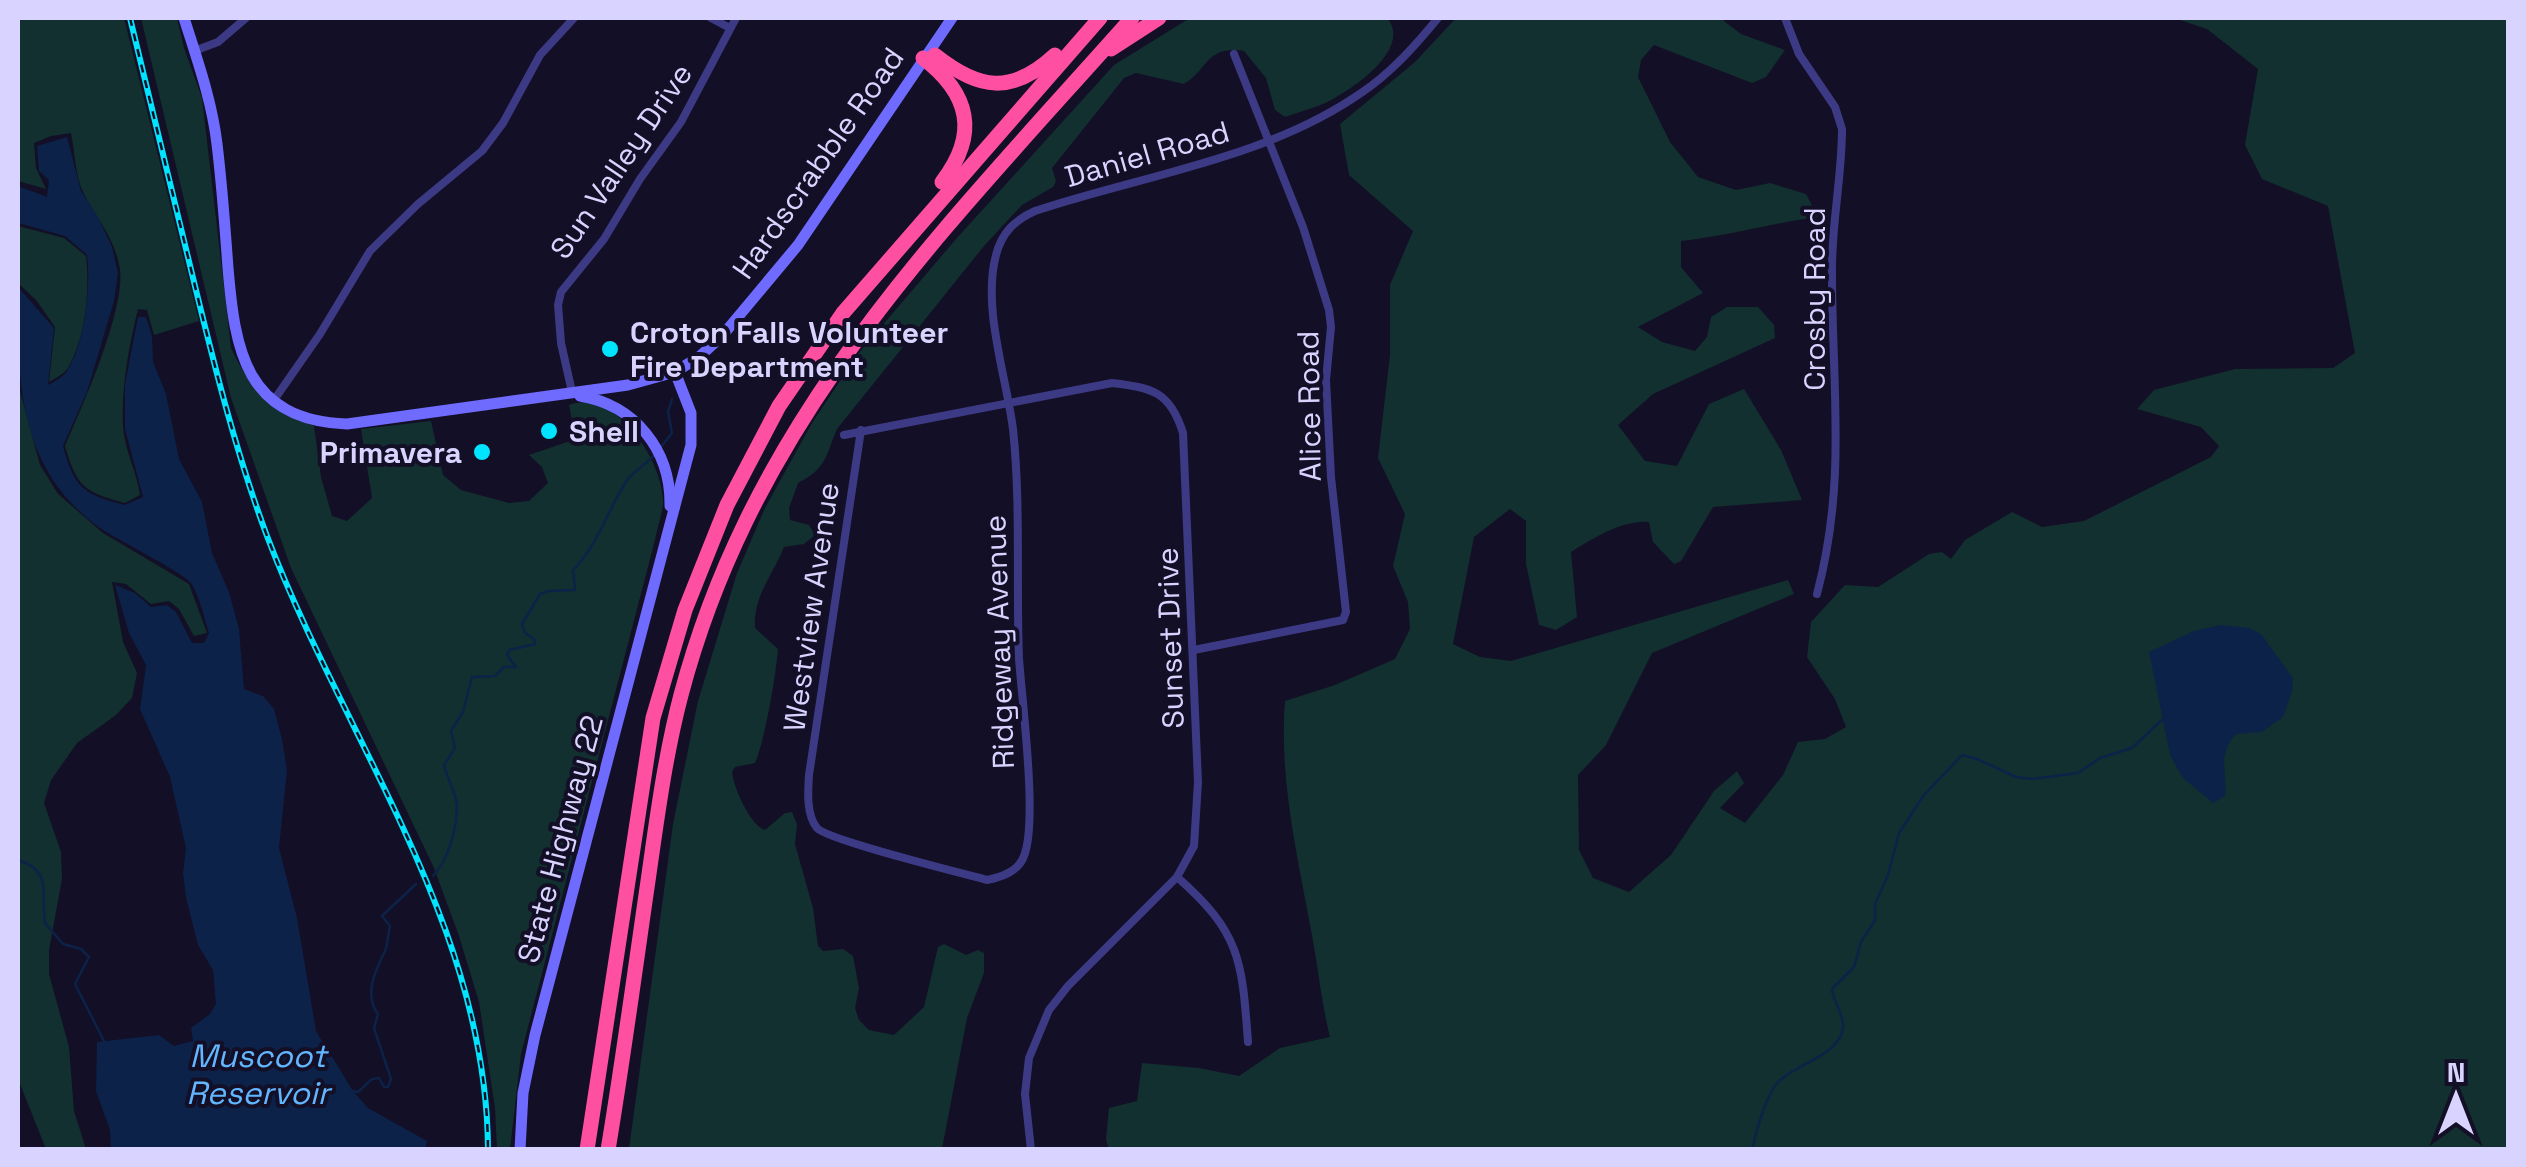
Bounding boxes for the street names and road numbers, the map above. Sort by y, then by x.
street label: Hardscrabble Road [723,40,913,286]
street label: Sun Valley Drive [541,56,701,266]
street label: Daniel Road [1060,112,1234,196]
street label: Crosby Road [1795,207,1834,391]
street label: Alice Road [1288,330,1330,482]
street label: Westview Avenue [774,480,848,734]
street label: Ridgeway Avenue [975,514,1023,770]
street label: Sunset Drive [1147,547,1193,729]
street label: State Highway 22 [508,711,612,967]

